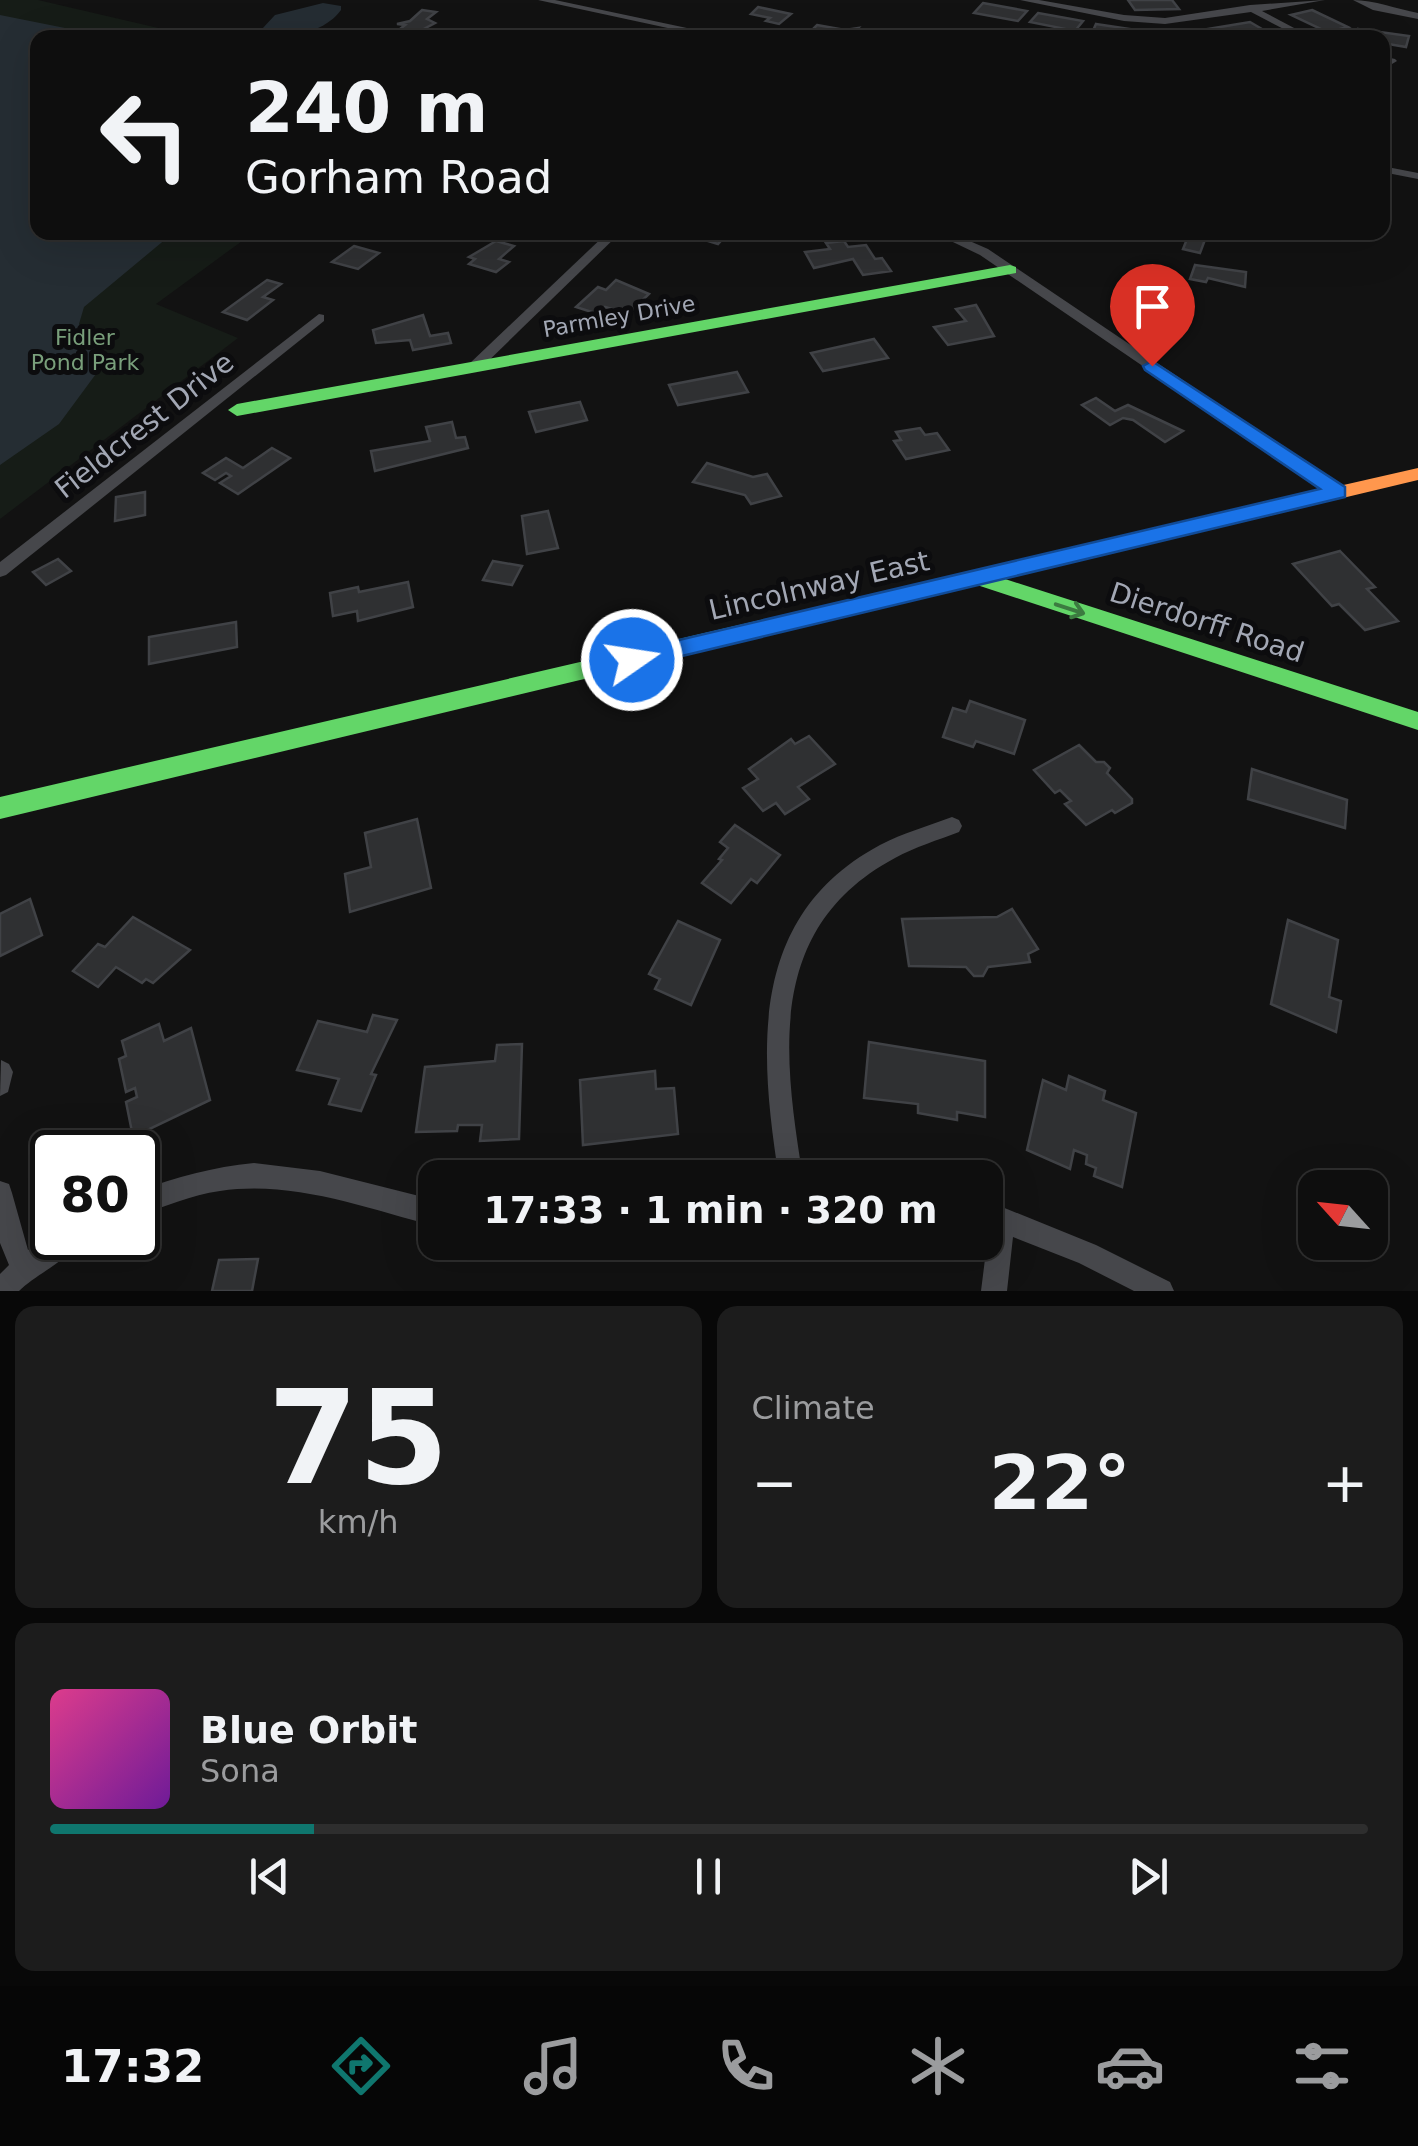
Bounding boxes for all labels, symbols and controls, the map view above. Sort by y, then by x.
text: 240 m [245,67,488,149]
icon: left [80,70,210,200]
text: Gorham Road [245,151,552,204]
pin [1110,264,1195,367]
icon: arrive [1125,279,1180,334]
street label: Parmley Drive [541,291,697,342]
park label: Fidler Pond Park [31,325,139,375]
street label: Fieldcrest Drive [49,346,240,505]
street label: Lincolnway East [706,544,933,627]
street label: Dierdorff Road [1105,576,1308,669]
one-way arrow [1054,601,1086,619]
position arrow [580,608,684,712]
speed limit sign: 80 [30,1130,160,1260]
north arrow [1298,1170,1388,1260]
map controls [1298,1170,1388,1260]
text: 17:33 · 1 min · 320 m [483,1188,938,1232]
text: 75 [268,1362,449,1514]
text: Climate [752,1389,875,1427]
text: 22° [989,1439,1131,1527]
text: − [752,1451,798,1515]
text: + [1322,1451,1368,1515]
text: km/h [318,1503,399,1541]
text: Blue Orbit [200,1708,417,1752]
text: Sona [200,1752,280,1790]
icon: previous [242,1849,297,1904]
icon: pause [681,1849,736,1904]
icon: next [1121,1849,1176,1904]
icon: directions [326,2031,396,2101]
icon: music [518,2031,588,2101]
icon: phone [711,2031,781,2101]
icon: climate [903,2031,973,2101]
icon: car [1095,2031,1165,2101]
icon: filters [1287,2031,1357,2101]
text: 17:32 [61,2040,204,2093]

